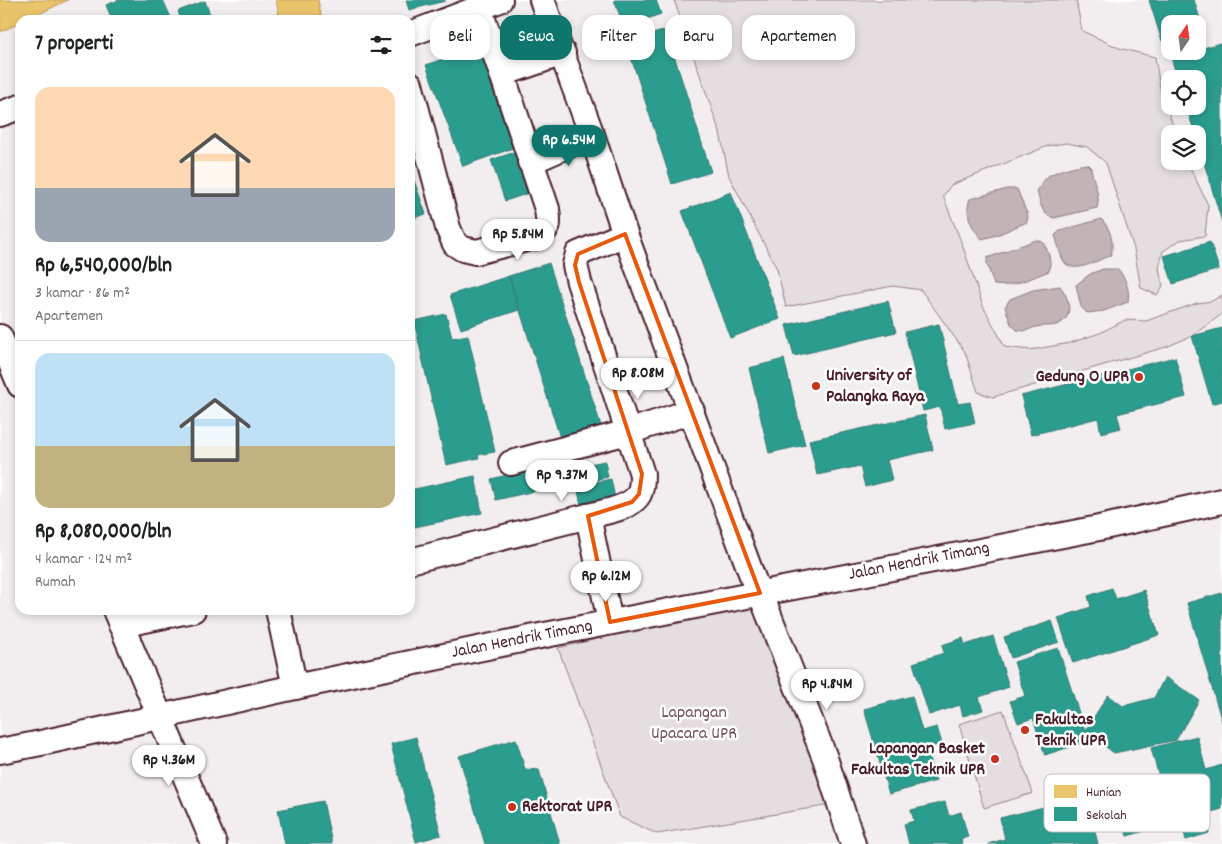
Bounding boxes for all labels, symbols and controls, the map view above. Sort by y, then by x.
chip: Beli [430,15,490,60]
chip: Sewa [500,15,572,60]
chip: Filter [582,15,655,60]
chip: Baru [665,15,732,60]
chip: Apartemen [742,15,855,60]
north arrow [1161,15,1206,60]
map controls [1161,15,1206,170]
text: 7 properti [35,30,113,60]
icon: filters [367,31,395,59]
button: locate [1161,70,1206,115]
icon: home [170,120,260,210]
pin: Rp 6.54M [517,124,621,167]
button: layers [1161,125,1206,170]
text: Rp 6.54M [543,129,595,152]
pin: Rp 5.84M [466,218,570,261]
text: Rp 5.84M [492,223,544,246]
text: Rp 6,540,000/bln [35,252,172,282]
text: 3 kamar · 86 m² [35,282,130,305]
text: Apartemen [35,305,103,328]
pin: Rp 8.08M [586,358,690,400]
text: Rp 8.08M [612,362,664,385]
place label: University of Palangka Raya [826,364,925,410]
place label: Gedung O UPR [1035,365,1129,390]
marker: Gedung O UPR [1133,371,1145,383]
marker: University of Palangka Raya [810,380,822,392]
icon: home [170,385,260,475]
pin: Rp 9.37M [510,460,614,502]
text: Rp 9.37M [536,464,588,487]
text: Rp 8,080,000/bln [35,518,172,548]
street label: Jalan Hendrik Timang [846,536,992,588]
text: 4 kamar · 124 m² [35,548,132,571]
pin: Rp 6.12M [554,560,658,603]
text: Rp 6.12M [581,565,631,588]
text: Rumah [35,571,76,594]
street label: Jalan Hendrik Timang [449,614,595,666]
pin: Rp 4.84M [775,668,879,711]
text: Rp 4.84M [802,673,852,696]
park label: Lapangan Upacara UPR [651,701,737,747]
place label: Fakultas Teknik UPR [1035,708,1106,754]
marker: Fakultas Teknik UPR [1019,724,1031,736]
place label: Lapangan Basket Fakultas Teknik UPR [851,737,985,783]
pin: Rp 4.36M [117,744,221,787]
text: Rp 4.36M [143,749,195,772]
marker: Lapangan Basket Fakultas Teknik UPR [989,753,1001,765]
legend [1044,774,1210,832]
text: Hunian [1086,783,1121,803]
place label: Rektorat UPR [522,795,612,820]
marker: Rektorat UPR [506,801,518,813]
text: Sekolah [1086,806,1127,826]

